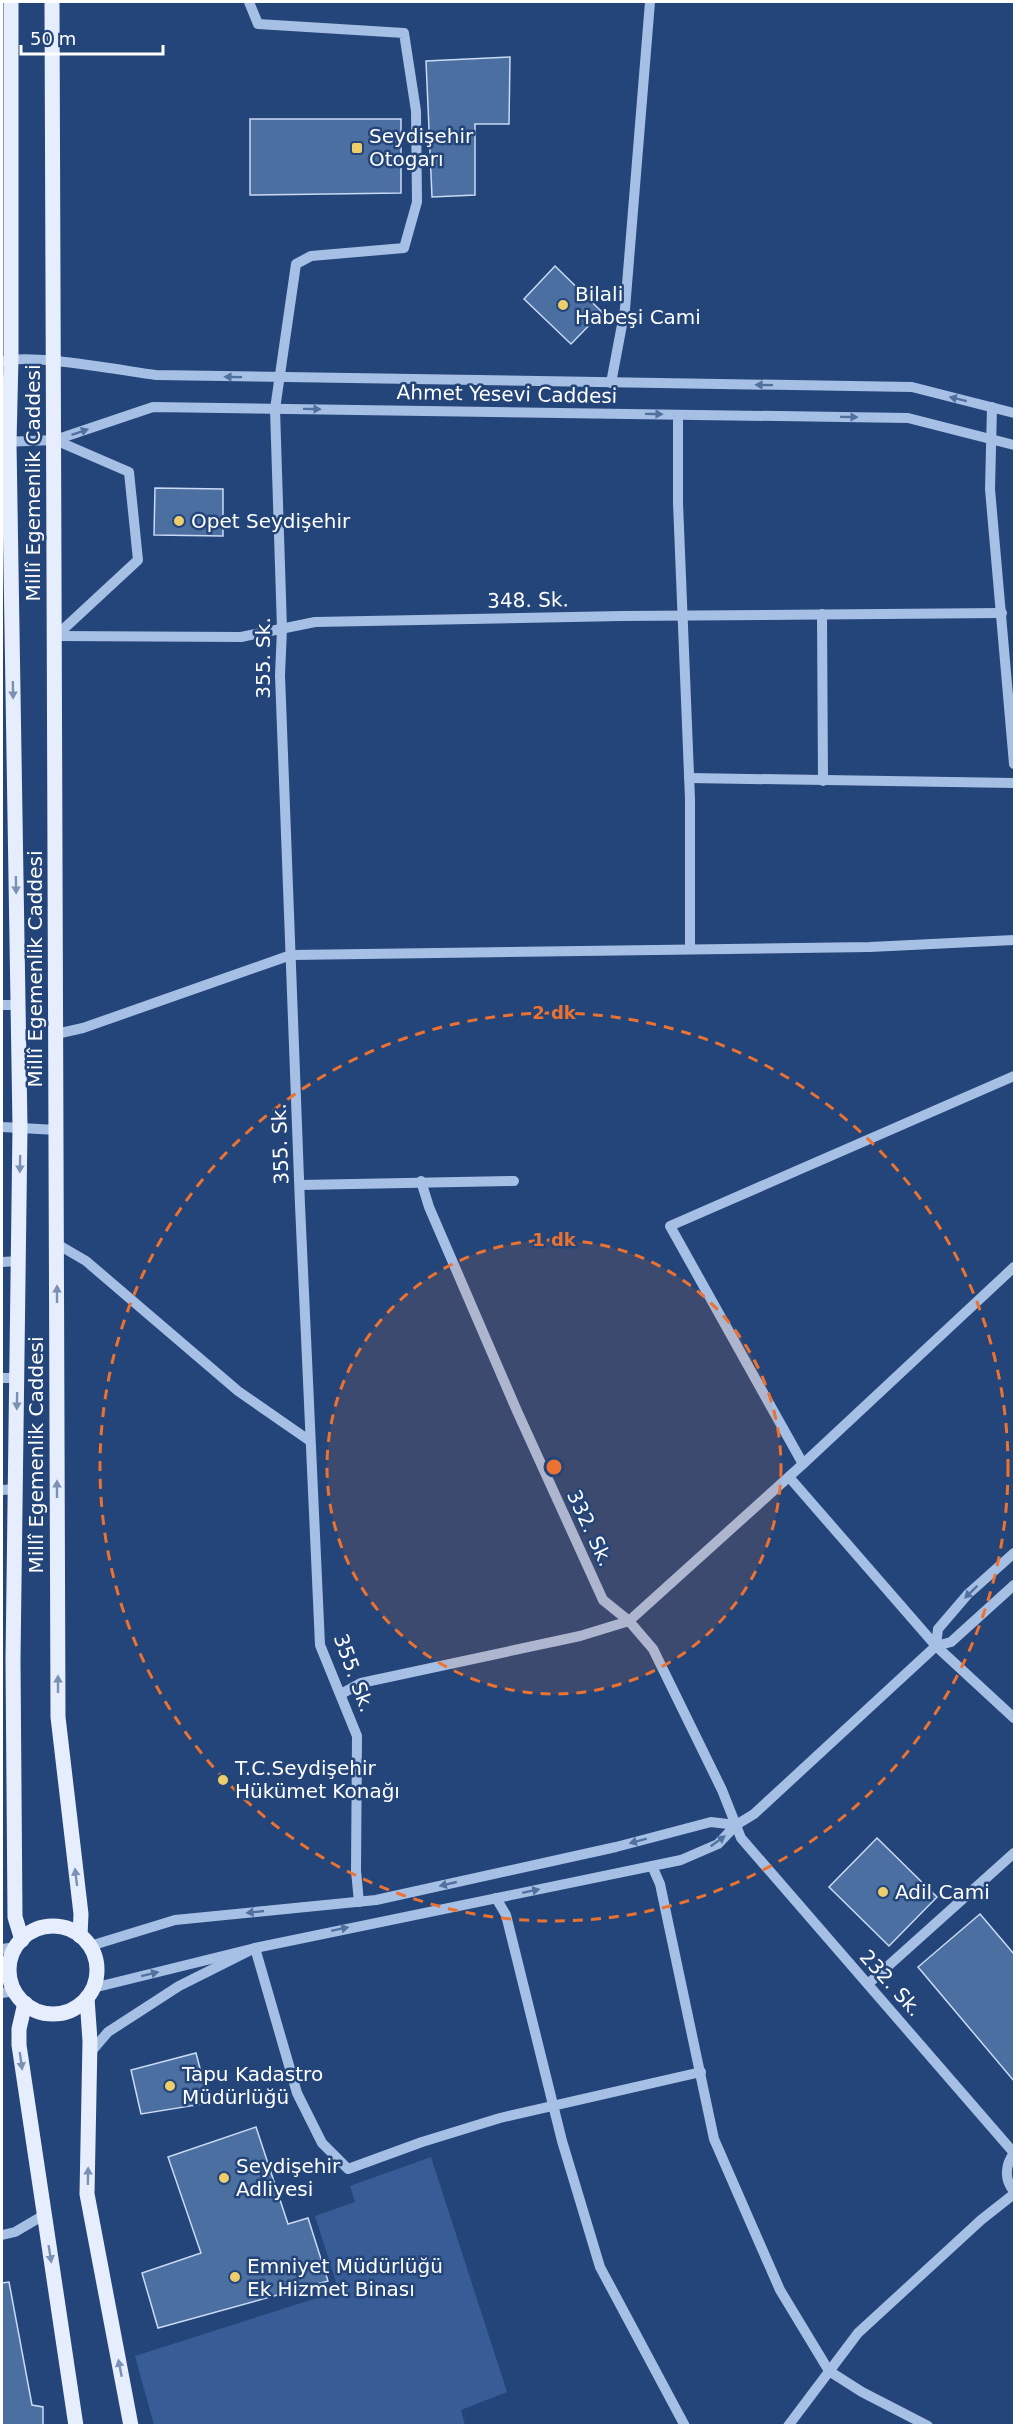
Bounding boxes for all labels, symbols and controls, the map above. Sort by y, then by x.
scale bar [21,18,164,56]
text: 50 m [30,28,76,49]
place label: Seydişehir Otogarı [369,124,474,171]
marker: Seydişehir Otogarı [350,141,364,155]
place label: Bilali Habeşi Cami [575,282,701,329]
marker: Bilali Habeşi Cami [556,298,570,312]
street label: Millî Egemenlik Caddesi [21,365,45,601]
one-way arrow [224,372,243,382]
street label: Ahmet Yesevi Caddesi [397,380,617,408]
one-way arrow [755,380,774,390]
one-way arrow [949,393,967,403]
one-way arrow [303,404,322,414]
one-way arrow [645,410,664,419]
one-way arrow [840,412,859,422]
one-way arrow [71,427,89,436]
place label: Opet Seydişehir [191,509,351,533]
marker: Opet Seydişehir [172,514,186,528]
street label: 348. Sk. [487,587,569,613]
street label: 355. Sk. [251,617,275,699]
one-way arrow [8,680,18,699]
street label: Millî Egemenlik Caddesi [23,851,47,1087]
one-way arrow [11,875,21,894]
text: 2 dk [532,1002,577,1023]
street label: 355. Sk. [267,1103,293,1185]
one-way arrow [15,1154,24,1173]
text: 1 dk [532,1229,577,1250]
one-way arrow [52,1284,62,1303]
street label: Millî Egemenlik Caddesi [24,1337,48,1573]
one-way arrow [12,1391,22,1410]
centre of rings [544,1457,564,1477]
one-way arrow [52,1479,62,1498]
street label: 332. Sk. [562,1486,618,1570]
one-way arrow [964,1585,979,1599]
street label: 355. Sk. [329,1631,379,1715]
one-way arrow [53,1674,63,1693]
place label: T.C.Seydişehir Hükümet Konağı [234,1756,400,1803]
marker: T.C.Seydişehir Hükümet Konağı [216,1773,230,1787]
one-way arrow [711,1836,726,1848]
one-way arrow [629,1837,647,1846]
one-way arrow [72,1868,81,1887]
one-way arrow [438,1880,457,1889]
place label: Adil Cami [895,1880,990,1904]
marker: Adil Cami [876,1885,890,1899]
one-way arrow [522,1886,541,1895]
one-way arrow [246,1907,265,1917]
one-way arrow [331,1924,350,1933]
street label: 232. Sk. [855,1945,927,2021]
one-way arrow [141,1968,159,1978]
one-way arrow [17,2052,26,2071]
place label: Tapu Kadastro Müdürlüğü [181,2062,323,2109]
marker: Tapu Kadastro Müdürlüğü [163,2079,177,2093]
place label: Seydişehir Adliyesi [236,2154,341,2201]
one-way arrow [83,2167,93,2186]
marker: Seydişehir Adliyesi [217,2171,231,2185]
one-way arrow [46,2245,55,2264]
place label: Emniyet Müdürlüğü Ek Hizmet Binası [247,2254,443,2301]
marker: Emniyet Müdürlüğü Ek Hizmet Binası [228,2270,242,2284]
one-way arrow [115,2358,124,2377]

